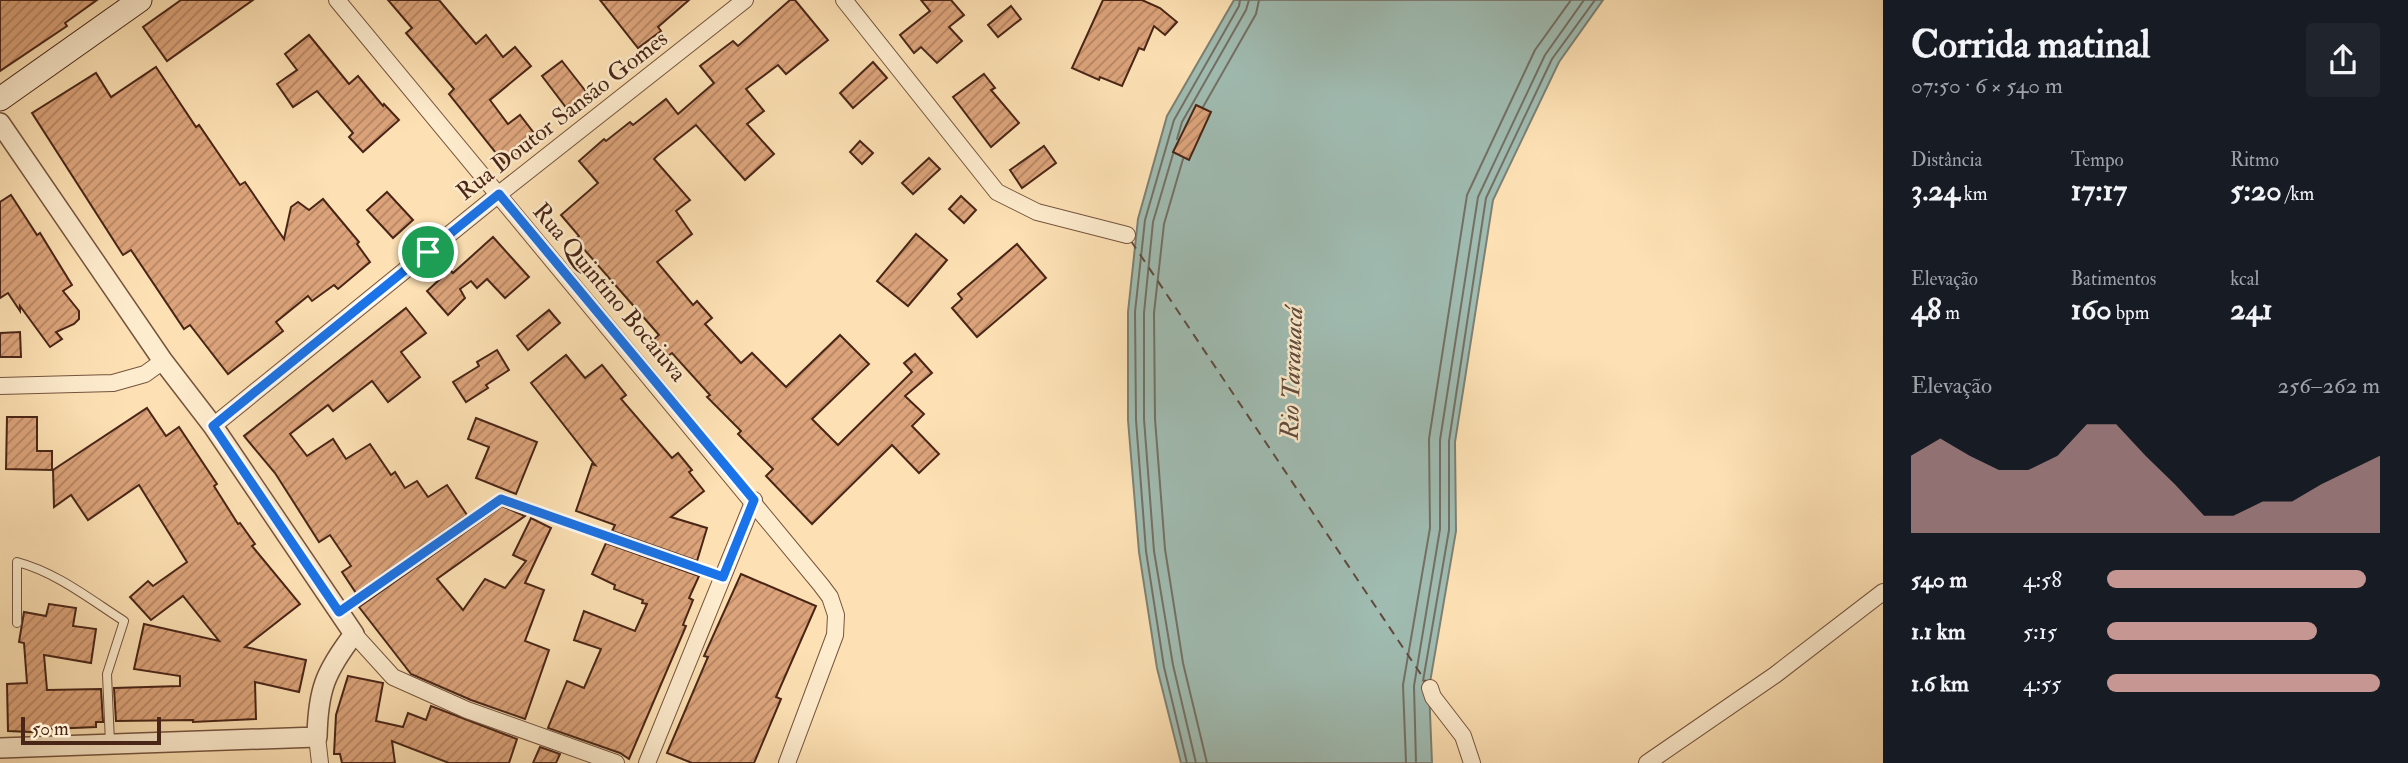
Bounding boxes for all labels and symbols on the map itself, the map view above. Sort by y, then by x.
street label: Rua Doutor Sansão Gomes [450,23,674,208]
street label: Rua Quintino Bocaiuva [526,196,694,389]
pin [398,222,458,282]
water label: Rio Tarauacá [1274,303,1310,441]
scale bar [21,714,161,746]

